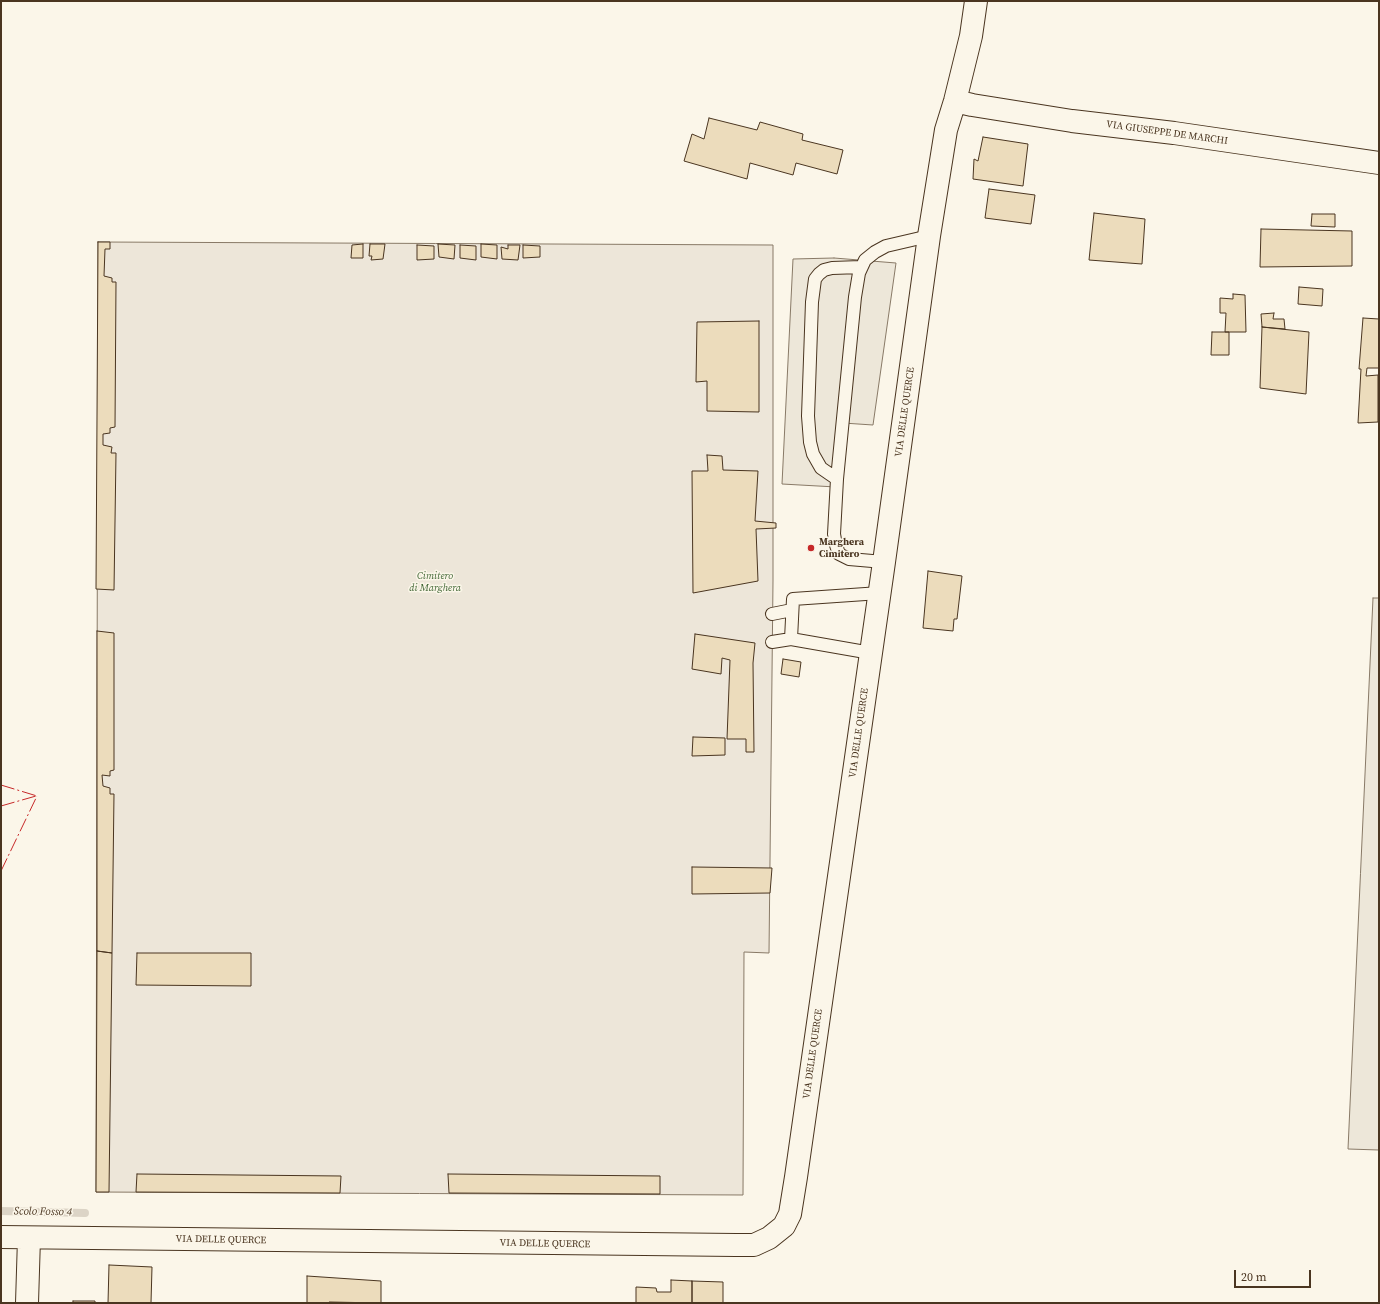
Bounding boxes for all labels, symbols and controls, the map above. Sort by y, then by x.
street label: VIA GIUSEPPE DE MARCHI [1105,119,1229,147]
street label: VIA DELLE QUERCE [893,366,917,458]
place label: Marghera Cimitero [819,536,864,560]
marker: Marghera Cimitero [806,543,816,553]
park label: Cimitero di Marghera [409,570,461,594]
street label: VIA DELLE QUERCE [847,687,871,779]
street label: VIA DELLE QUERCE [801,1008,825,1100]
water label: Scolo Fosso 4 [14,1205,72,1219]
street label: VIA DELLE QUERCE [176,1233,266,1247]
street label: VIA DELLE QUERCE [500,1237,590,1251]
scale bar [1236,1262,1313,1288]
text: 20 m [1241,1269,1267,1285]

